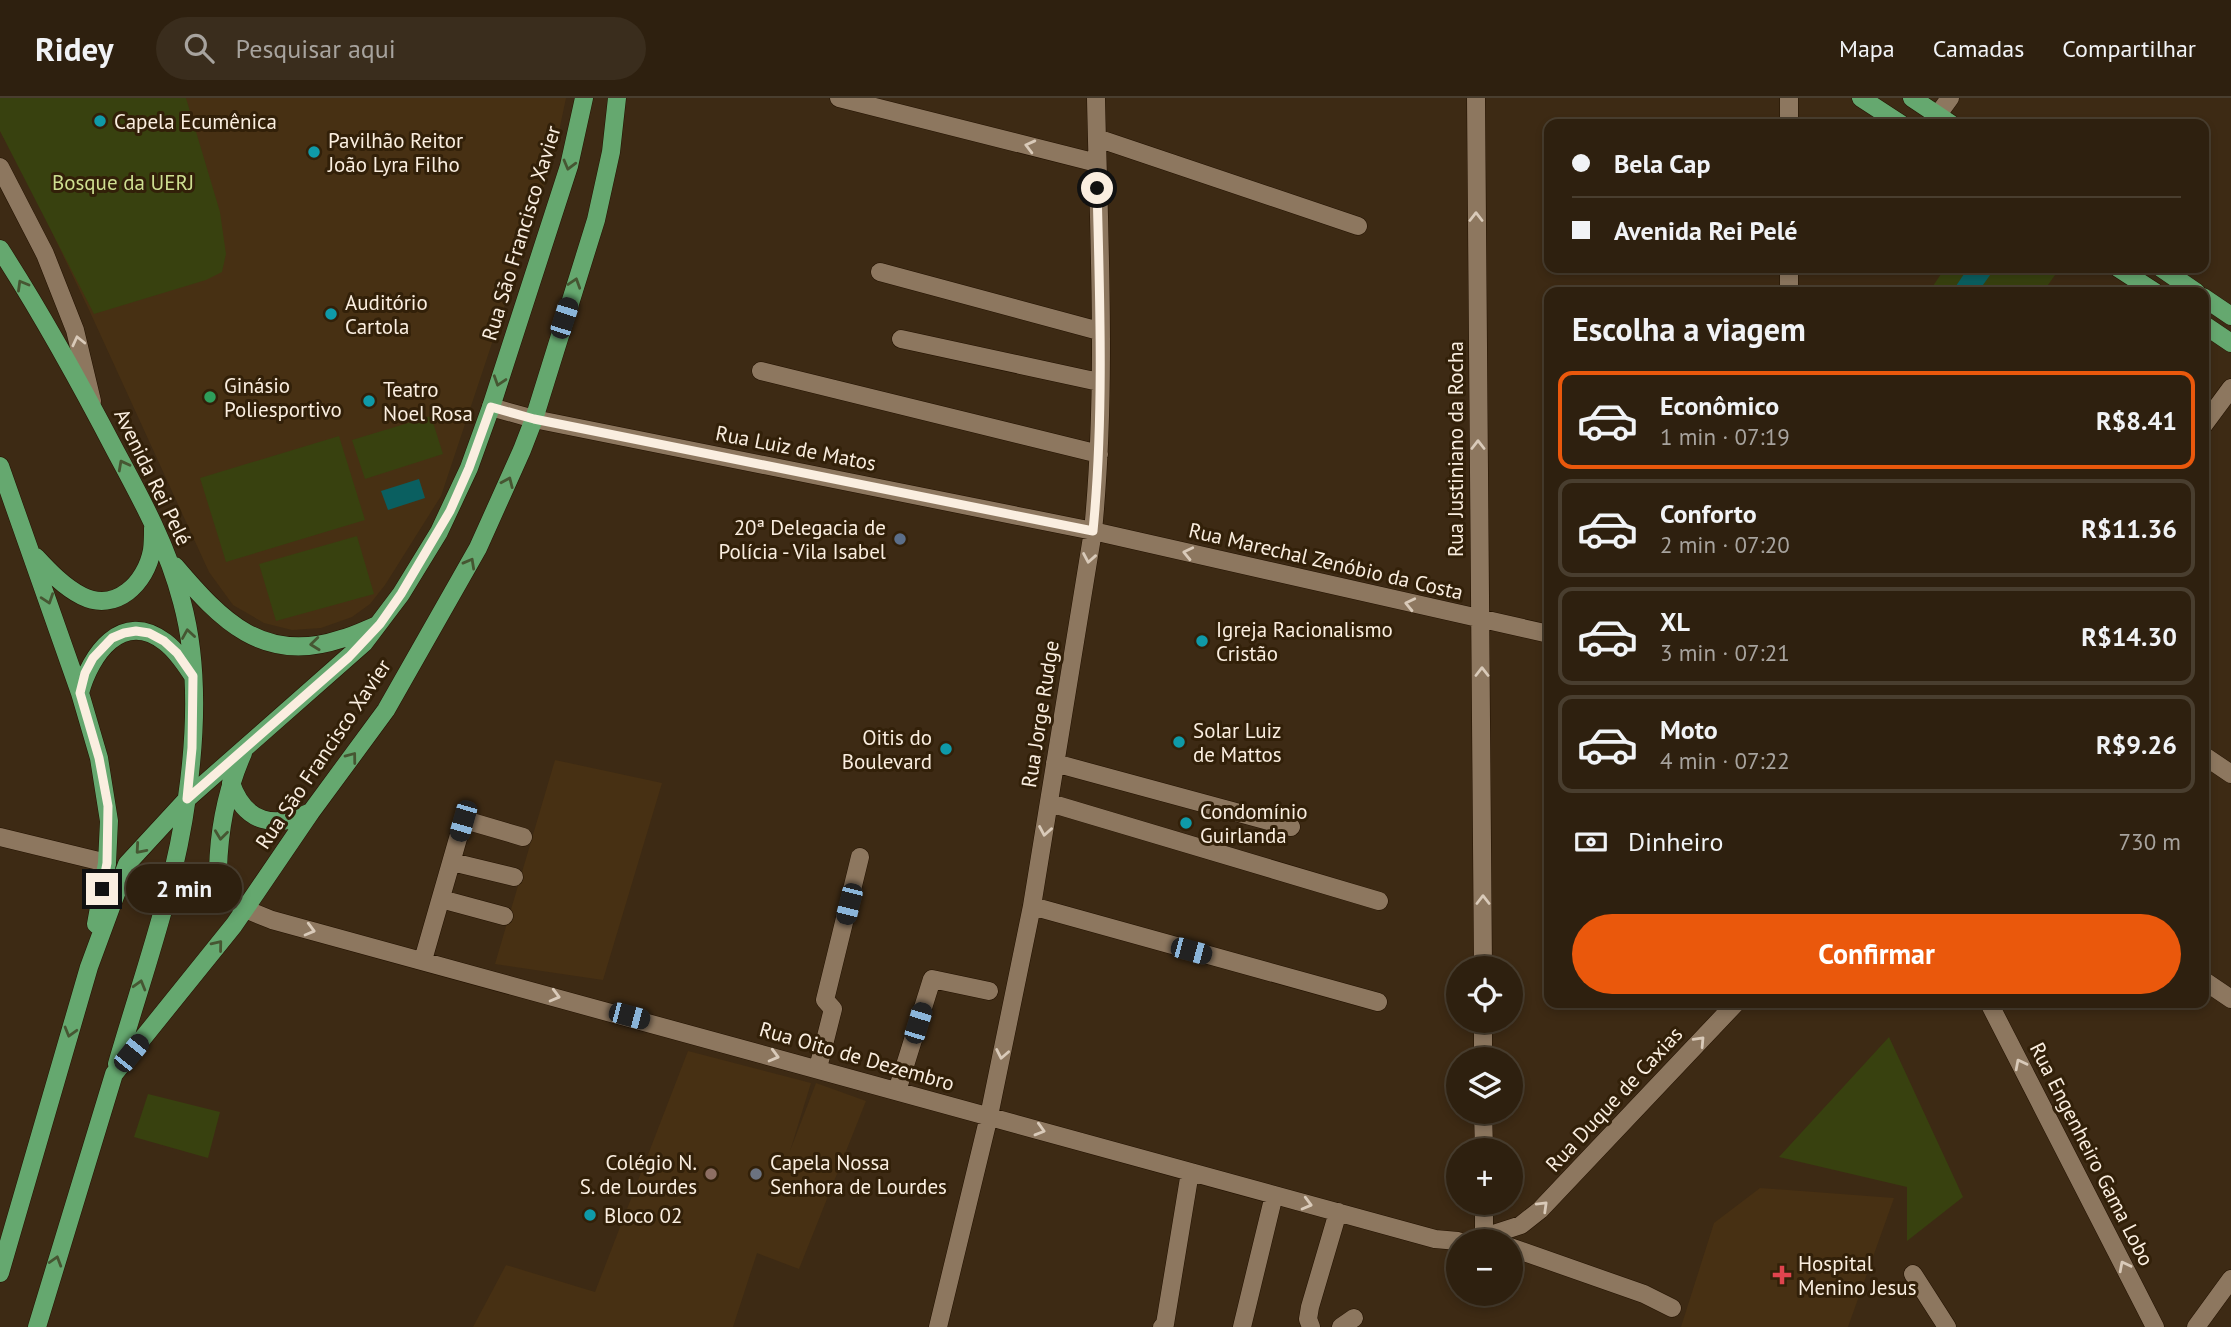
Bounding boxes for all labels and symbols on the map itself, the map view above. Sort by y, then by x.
place label: Capela Ecumênica [114,108,277,135]
marker: Capela Ecumênica [92,113,108,129]
street label: Rua São Francisco Xavier [475,122,567,344]
place label: Pavilhão Reitor João Lyra Filho [327,127,463,178]
one-way arrow [1025,140,1037,154]
marker: Pavilhão Reitor João Lyra Filho [306,144,322,160]
one-way arrow [563,158,577,170]
park label: Bosque da UERJ [52,169,194,196]
route start [1081,172,1113,204]
one-way arrow [1468,211,1484,222]
one-way arrow [567,278,582,290]
one-way arrow [17,280,30,293]
place label: Auditório Cartola [345,289,428,340]
car [548,295,581,341]
marker: Auditório Cartola [323,306,339,322]
one-way arrow [71,335,86,347]
street label: Rua Justiniano da Rocha [1442,341,1469,557]
place label: Ginásio Poliesportivo [224,372,342,423]
one-way arrow [492,375,507,387]
place label: Teatro Noel Rosa [383,376,473,427]
marker: Ginásio Poliesportivo [202,389,218,405]
marker: Teatro Noel Rosa [361,393,377,409]
street label: Avenida Rei Pelé [108,404,198,550]
street label: Rua Luiz de Matos [713,419,879,477]
one-way arrow [1470,439,1486,449]
one-way arrow [118,460,131,472]
one-way arrow [500,476,514,489]
place label: 20ª Delegacia de Polícia - Vila Isabel [718,514,886,565]
street label: Rua Marechal Zenóbio da Costa [1186,516,1466,606]
marker: 20ª Delegacia de Polícia - Vila Isabel [892,531,908,547]
one-way arrow [1183,547,1195,562]
one-way arrow [1082,551,1097,563]
one-way arrow [462,558,475,570]
one-way arrow [40,593,54,605]
one-way arrow [1404,598,1416,612]
place label: Igreja Racionalismo Cristão [1216,616,1393,667]
one-way arrow [181,628,196,639]
marker: Igreja Racionalismo Cristão [1194,633,1210,649]
one-way arrow [309,636,320,651]
street label: Rua Jorge Rudge [1015,639,1065,789]
street label: Rua São Francisco Xavier [249,654,397,854]
one-way arrow [1474,666,1490,677]
place label: Solar Luiz de Mattos [1193,717,1282,768]
place label: Oitis do Boulevard [842,724,932,775]
marker: Solar Luiz de Mattos [1171,734,1187,750]
marker: Oitis do Boulevard [938,741,954,757]
one-way arrow [344,753,356,765]
car [448,798,479,844]
place label: Condomínio Guirlanda [1200,798,1308,849]
marker: Condomínio Guirlanda [1178,815,1194,831]
one-way arrow [1038,825,1053,836]
one-way arrow [213,830,228,841]
one-way arrow [136,840,148,853]
callout: 2 min [126,864,242,914]
route end [86,873,118,905]
car [834,881,865,927]
one-way arrow [1475,894,1491,904]
one-way arrow [304,922,316,936]
car [1168,935,1215,967]
one-way arrow [210,940,222,953]
one-way arrow [131,980,146,992]
one-way arrow [548,988,560,1002]
car [606,1000,653,1032]
car [902,1000,935,1046]
street label: Rua Oito de Dezembro [756,1015,958,1097]
street label: Rua Duque de Caxias [1540,1021,1688,1177]
one-way arrow [63,1026,78,1038]
car [110,1030,153,1076]
one-way arrow [1691,1036,1704,1049]
street label: Rua Engenheiro Gama Lobo [2024,1038,2160,1270]
one-way arrow [768,1048,780,1062]
one-way arrow [995,1048,1010,1060]
one-way arrow [2015,1059,2028,1071]
one-way arrow [1034,1122,1046,1137]
place label: Colégio N. S. de Lourdes [580,1149,697,1200]
place label: Capela Nossa Senhora de Lourdes [770,1149,947,1200]
marker: Colégio N. S. de Lourdes [703,1166,719,1182]
marker: Capela Nossa Senhora de Lourdes [748,1166,764,1182]
one-way arrow [1301,1195,1313,1210]
place label: Bloco 02 [604,1202,682,1229]
one-way arrow [1535,1202,1548,1215]
marker: Bloco 02 [582,1207,598,1223]
place label: Hospital Menino Jesus [1798,1250,1917,1301]
one-way arrow [48,1256,62,1268]
one-way arrow [2118,1261,2132,1273]
marker: Hospital Menino Jesus [1772,1265,1792,1285]

